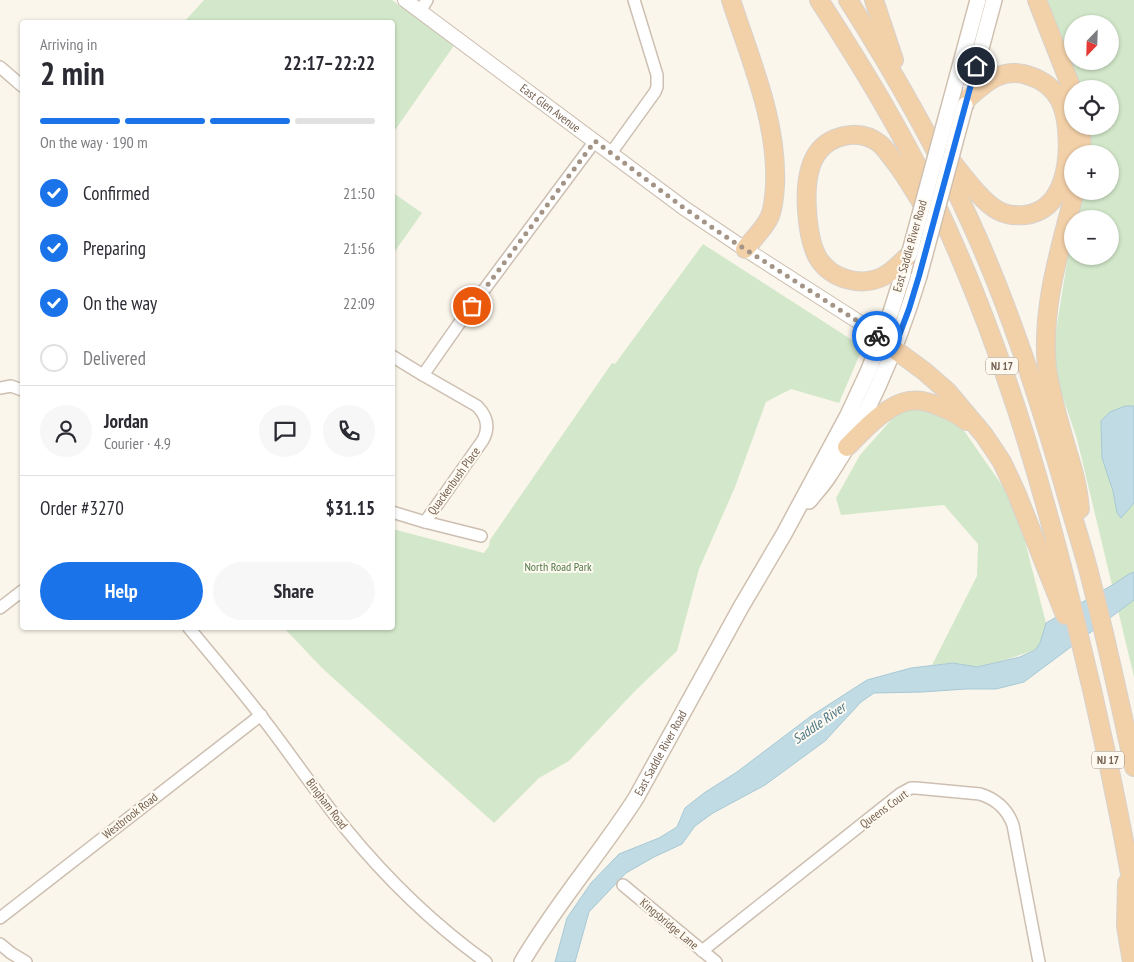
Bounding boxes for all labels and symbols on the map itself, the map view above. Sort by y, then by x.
north arrow [1064,15,1119,70]
pin [955,45,997,87]
street label: East Glen Avenue [517,80,584,135]
street label: East Saddle River Road [889,198,930,293]
pin [451,285,493,327]
courier [852,311,902,361]
road number: NJ 17 [986,358,1018,374]
street label: Quackenbush Place [424,444,483,517]
park label: North Road Park [524,559,592,574]
water label: Saddle River [789,697,851,748]
street label: East Saddle River Road [631,708,690,798]
road number: NJ 17 [1092,752,1124,768]
street label: Bingham Road [303,775,351,832]
street label: Queens Court [857,786,911,831]
street label: Westbrook Road [99,789,160,842]
street label: Kingsbridge Lane [637,895,702,952]

